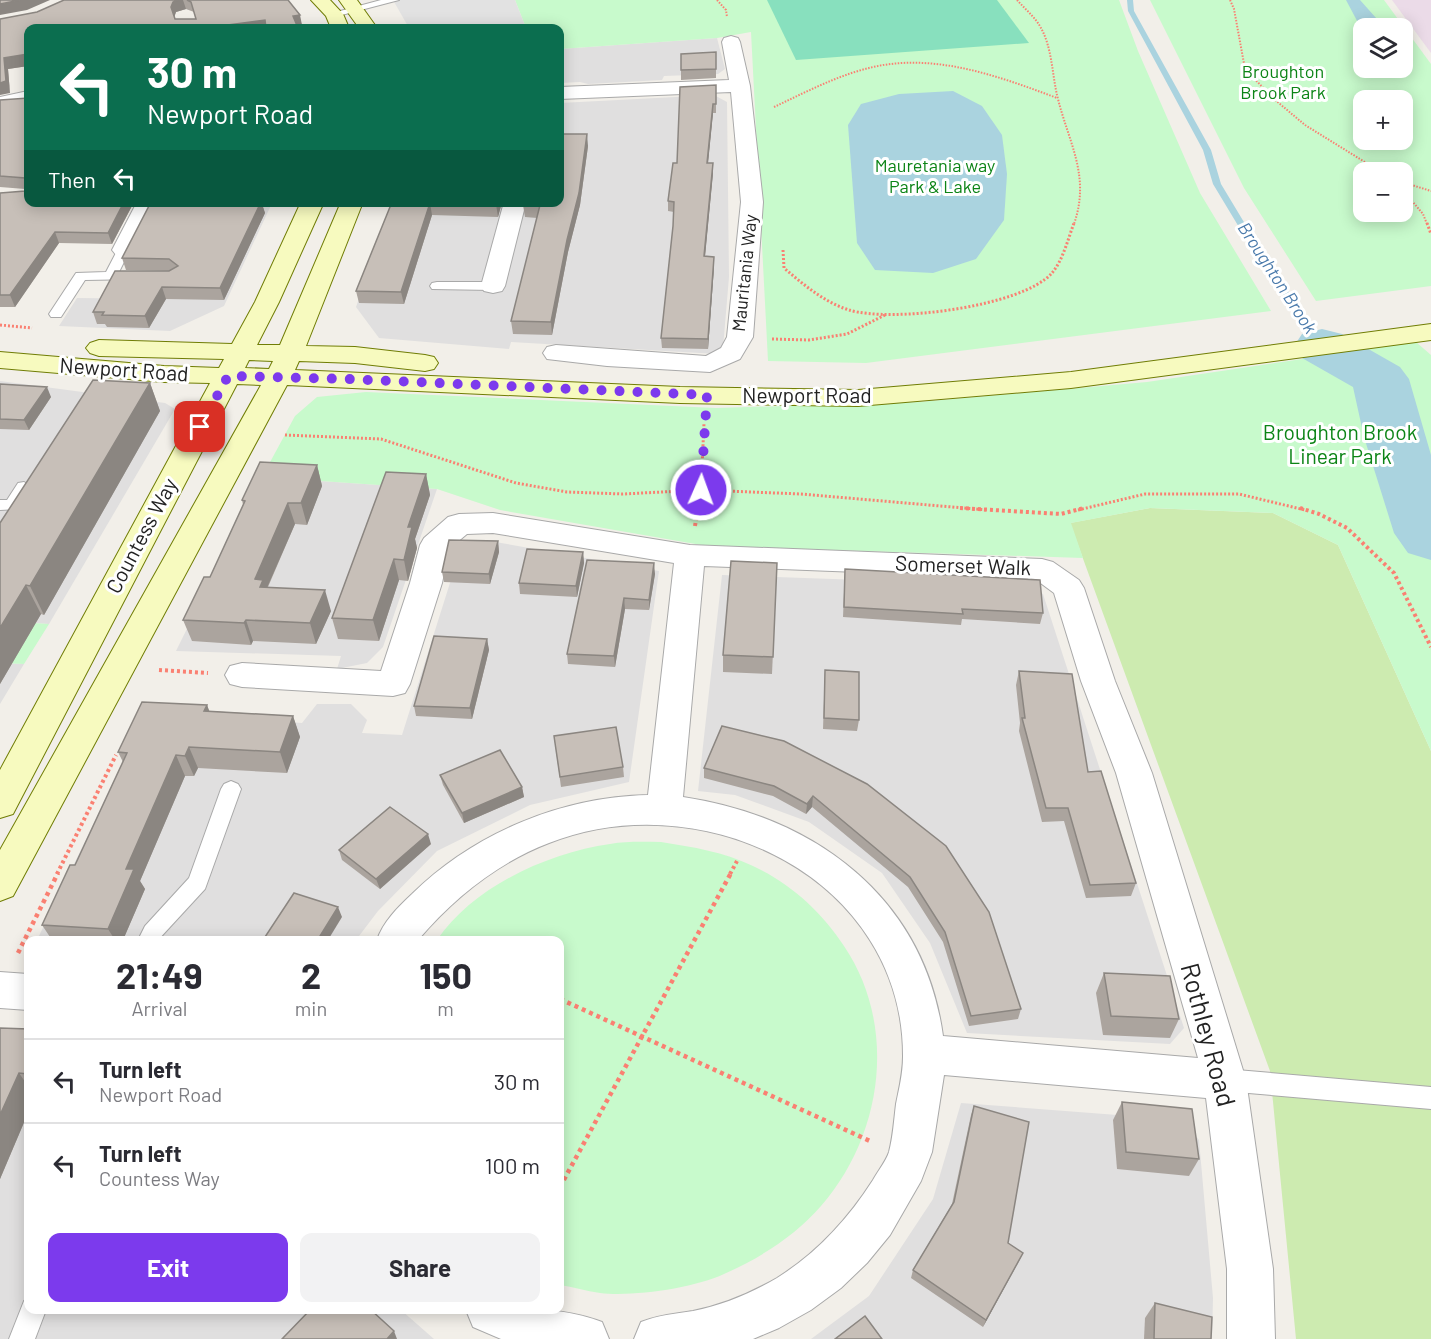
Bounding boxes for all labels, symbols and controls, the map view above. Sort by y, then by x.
map controls [1353,18,1413,222]
button: layers [1353,18,1413,78]
text: 30 m [147,46,237,96]
icon: left [48,48,126,126]
park label: Broughton Brook Park [1240,60,1326,103]
button: + [1353,90,1413,150]
text: Newport Road [147,97,313,129]
park label: Mauretania way Park & Lake [875,154,995,197]
icon: left [108,162,141,195]
button: − [1353,162,1413,222]
text: Then [48,166,96,192]
street label: Mauritania Way [727,213,761,333]
water label: Broughton Brook [1234,218,1322,337]
street label: Newport Road [59,352,190,385]
street label: Newport Road [742,382,872,407]
pin [174,401,225,452]
icon: arrive [183,410,216,443]
park label: Broughton Brook Linear Park [1263,419,1417,468]
position arrow [669,458,733,522]
street label: Countess Way [100,473,182,597]
street label: Somerset Walk [895,550,1032,579]
text: 21:49 [116,953,203,996]
text: 2 [301,953,321,996]
text: 150 [419,953,472,996]
street label: Rothley Road [1175,959,1244,1110]
text: Arrival [131,996,187,1020]
text: min [295,996,327,1020]
text: m [437,996,454,1020]
text: Turn left [99,1056,182,1082]
icon: left [48,1065,81,1098]
text: 30 m [494,1068,540,1094]
text: Newport Road [99,1082,222,1106]
text: Turn left [99,1140,182,1166]
icon: left [48,1149,81,1182]
text: 100 m [485,1152,540,1178]
text: Countess Way [99,1166,220,1190]
button: Exit [48,1233,288,1302]
button: Share [300,1233,540,1302]

